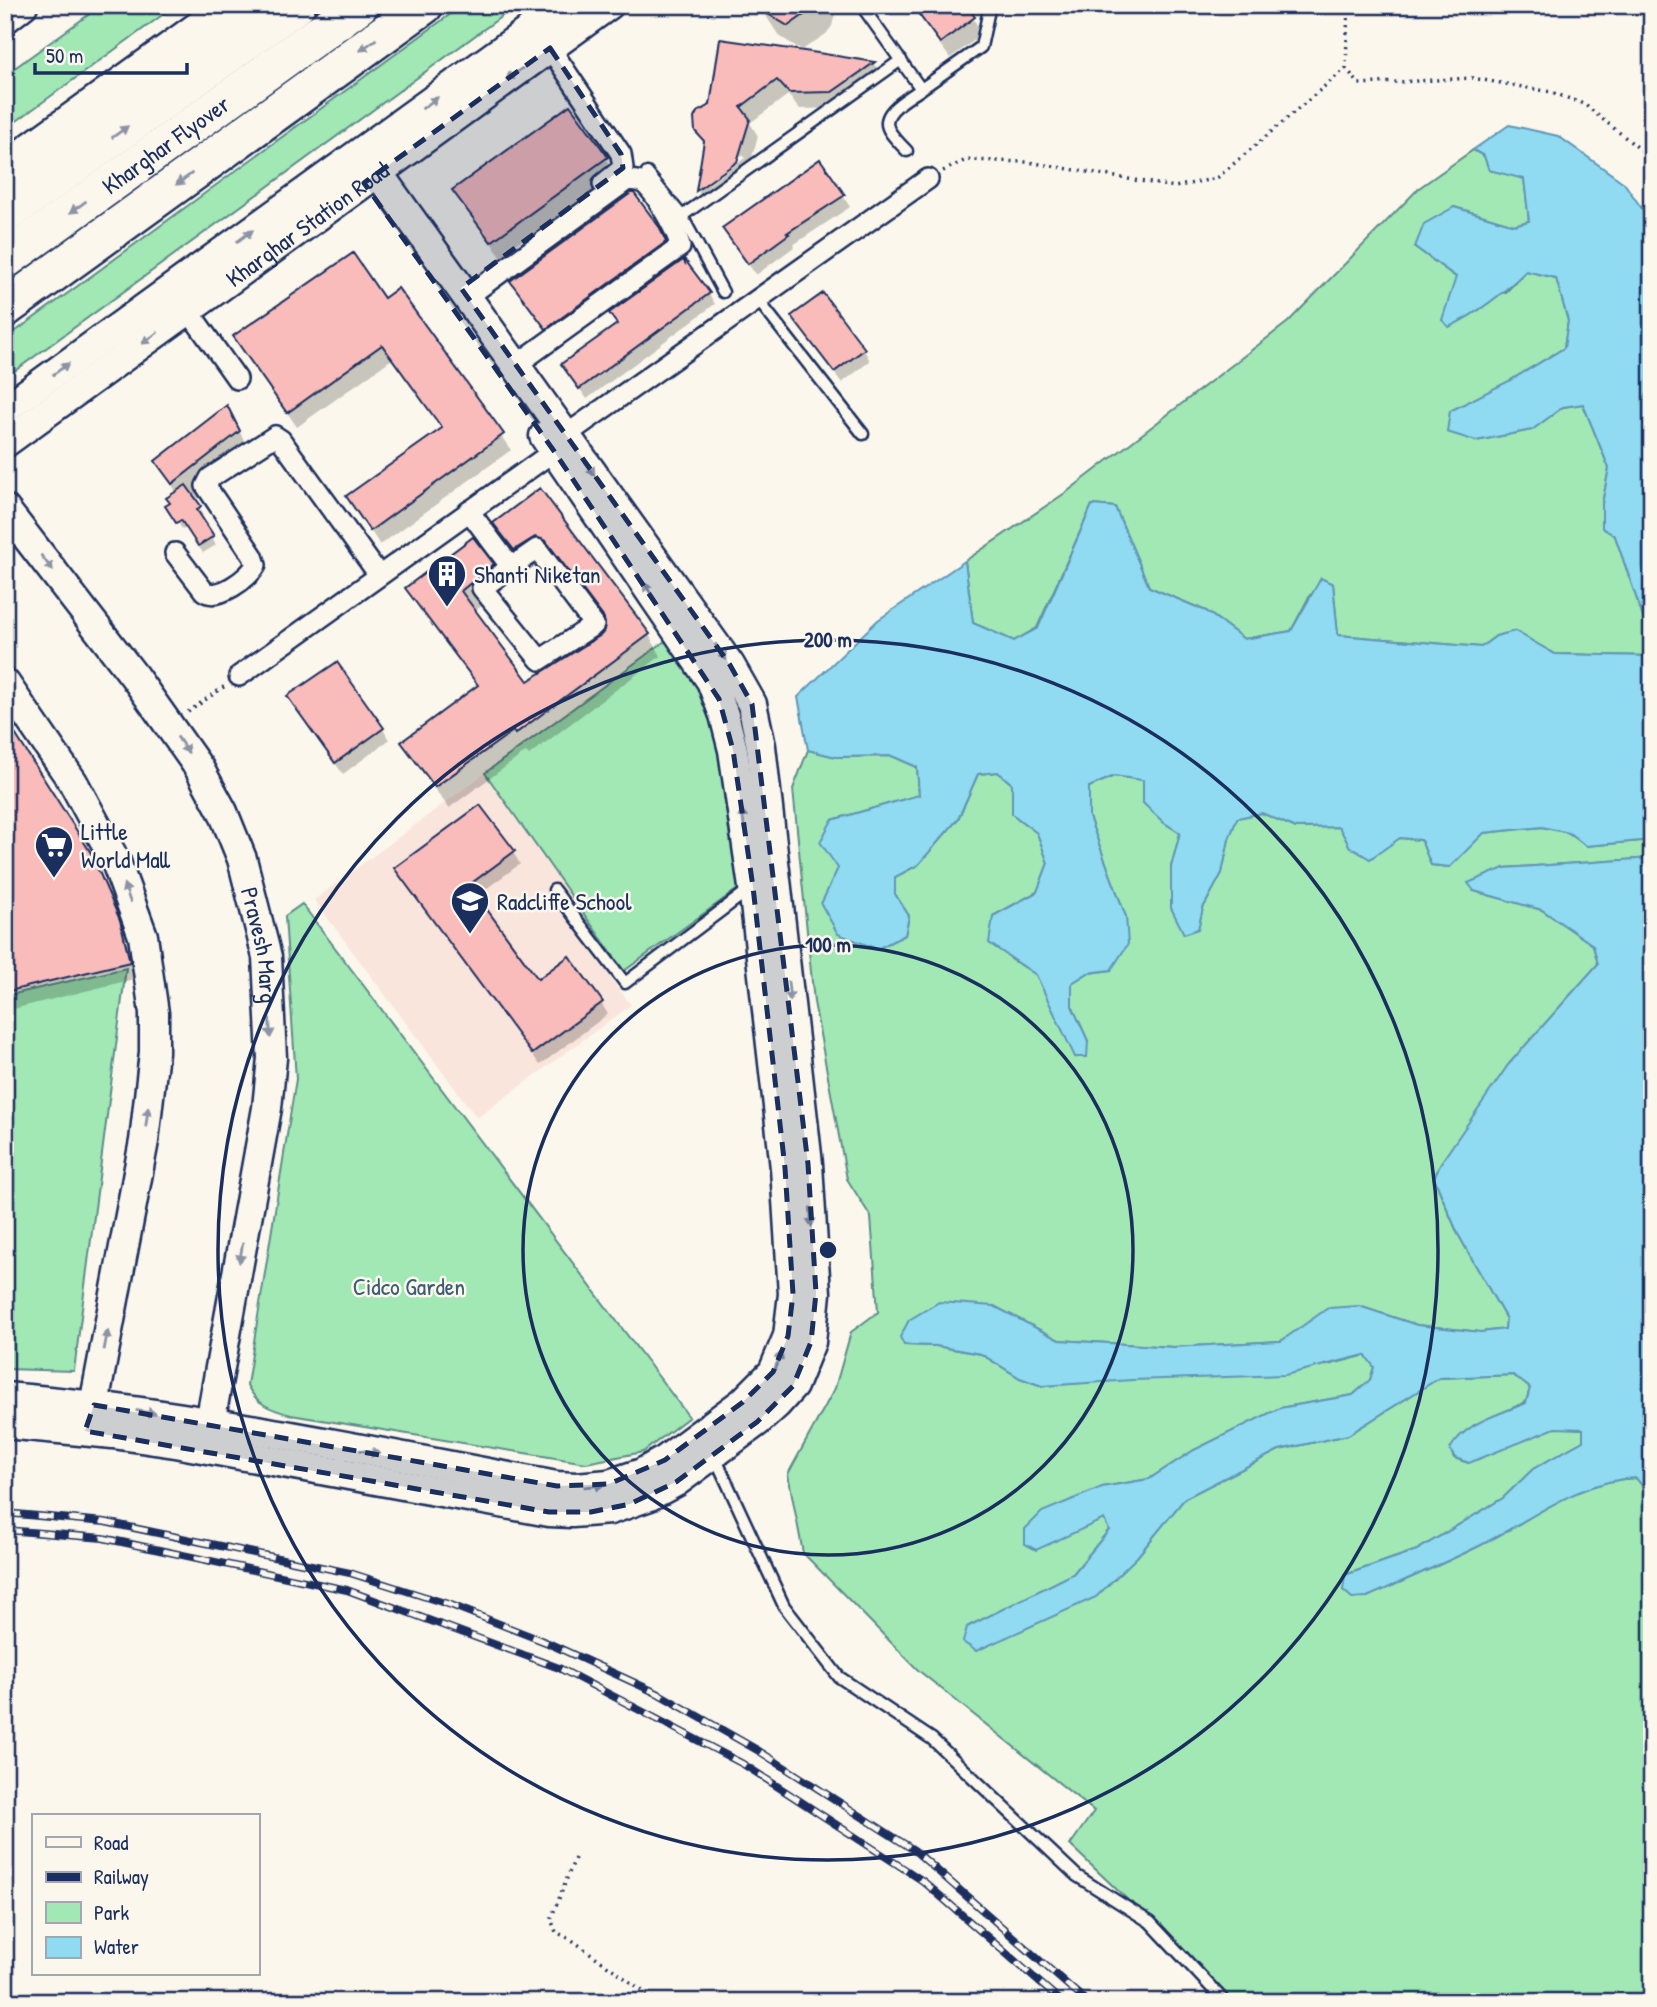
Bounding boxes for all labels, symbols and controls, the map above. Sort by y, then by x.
scale bar [35,32,187,76]
one-way arrow [359,38,377,52]
text: 50 m [46,41,83,70]
one-way arrow [505,67,524,81]
street label: Kharghar Flyover [95,87,236,201]
one-way arrow [421,96,439,110]
one-way arrow [111,125,129,139]
street label: Kharghar Station Road [219,154,395,294]
one-way arrow [175,172,193,186]
one-way arrow [69,200,87,214]
one-way arrow [236,229,254,243]
one-way arrow [141,330,159,344]
one-way arrow [52,362,70,376]
one-way arrow [582,458,596,476]
building icon: Shanti Niketan [426,553,468,608]
one-way arrow [40,554,54,572]
place label: Shanti Niketan [474,558,601,590]
one-way arrow [643,581,656,600]
text: 200 m [804,625,852,654]
one-way arrow [714,643,728,661]
one-way arrow [176,736,190,754]
one-way arrow [737,808,748,830]
place label: Little World Mall [81,815,171,875]
supermarket icon: Little World Mall [33,824,75,879]
school or university icon: Radcliffe School [449,880,491,935]
one-way arrow [122,883,133,904]
street label: Pravesh Marg [234,884,285,1004]
place label: Radcliffe School [497,885,632,917]
text: 100 m [805,930,851,959]
one-way arrow [783,980,794,1002]
one-way arrow [265,1017,276,1039]
one-way arrow [141,1105,152,1127]
one-way arrow [806,1206,817,1228]
centre of rings [816,1238,840,1262]
one-way arrow [235,1242,246,1264]
park label: Cidco Garden [353,1270,465,1302]
one-way arrow [101,1329,112,1351]
one-way arrow [773,1351,784,1372]
one-way arrow [135,1407,157,1418]
one-way arrow [359,1446,381,1457]
one-way arrow [584,1480,606,1491]
legend [32,1814,259,1976]
text: Road [94,1828,128,1857]
text: Railway [94,1862,149,1891]
text: Park [94,1898,129,1927]
text: Water [94,1932,139,1961]

